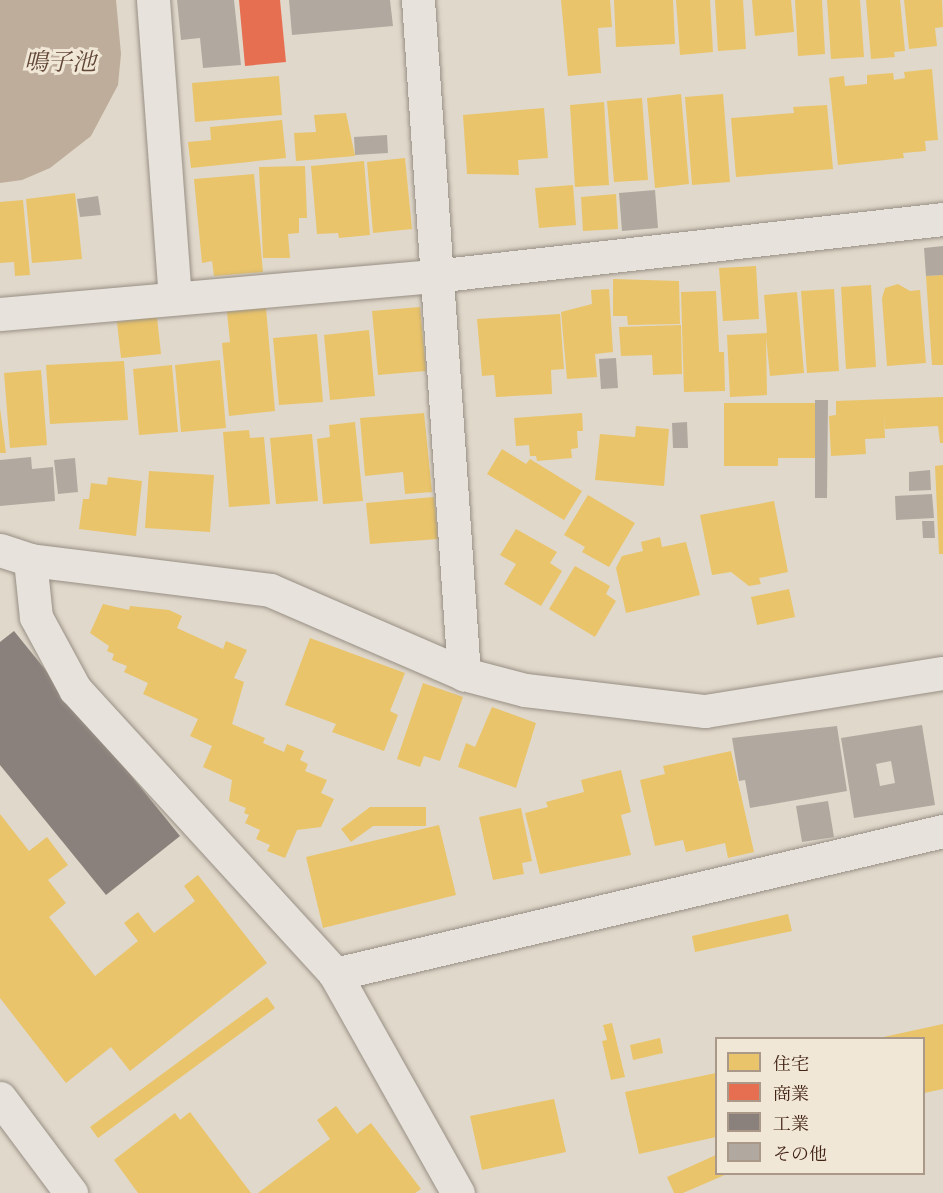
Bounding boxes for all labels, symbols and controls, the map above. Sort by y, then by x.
water label: 鳴子池 [24,48,96,76]
legend [715,1037,925,1175]
text: 住宅 [773,1052,809,1075]
text: 商業 [773,1082,809,1105]
text: 工業 [773,1112,809,1135]
text: その他 [773,1142,827,1165]

